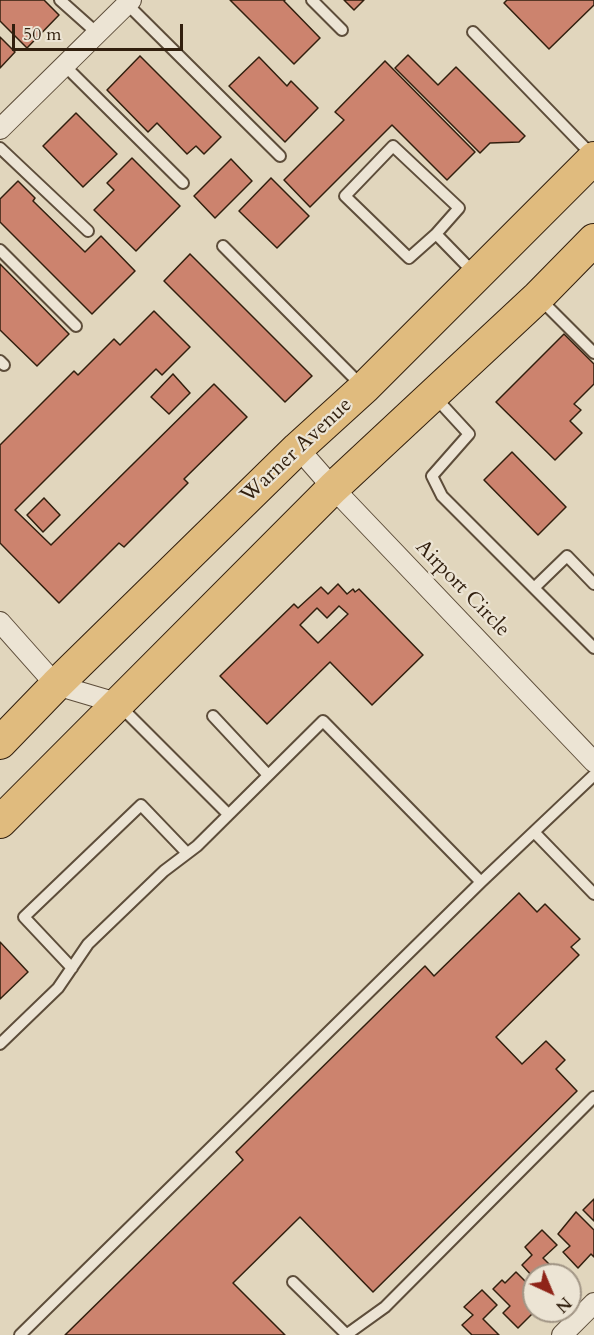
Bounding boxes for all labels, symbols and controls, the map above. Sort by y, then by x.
scale bar [15,12,186,50]
text: 50 m [23,22,62,47]
street label: Warner Avenue [236,393,358,509]
street label: Airport Circle [410,535,514,643]
north arrow [522,1263,582,1323]
text: N [550,1292,576,1317]

